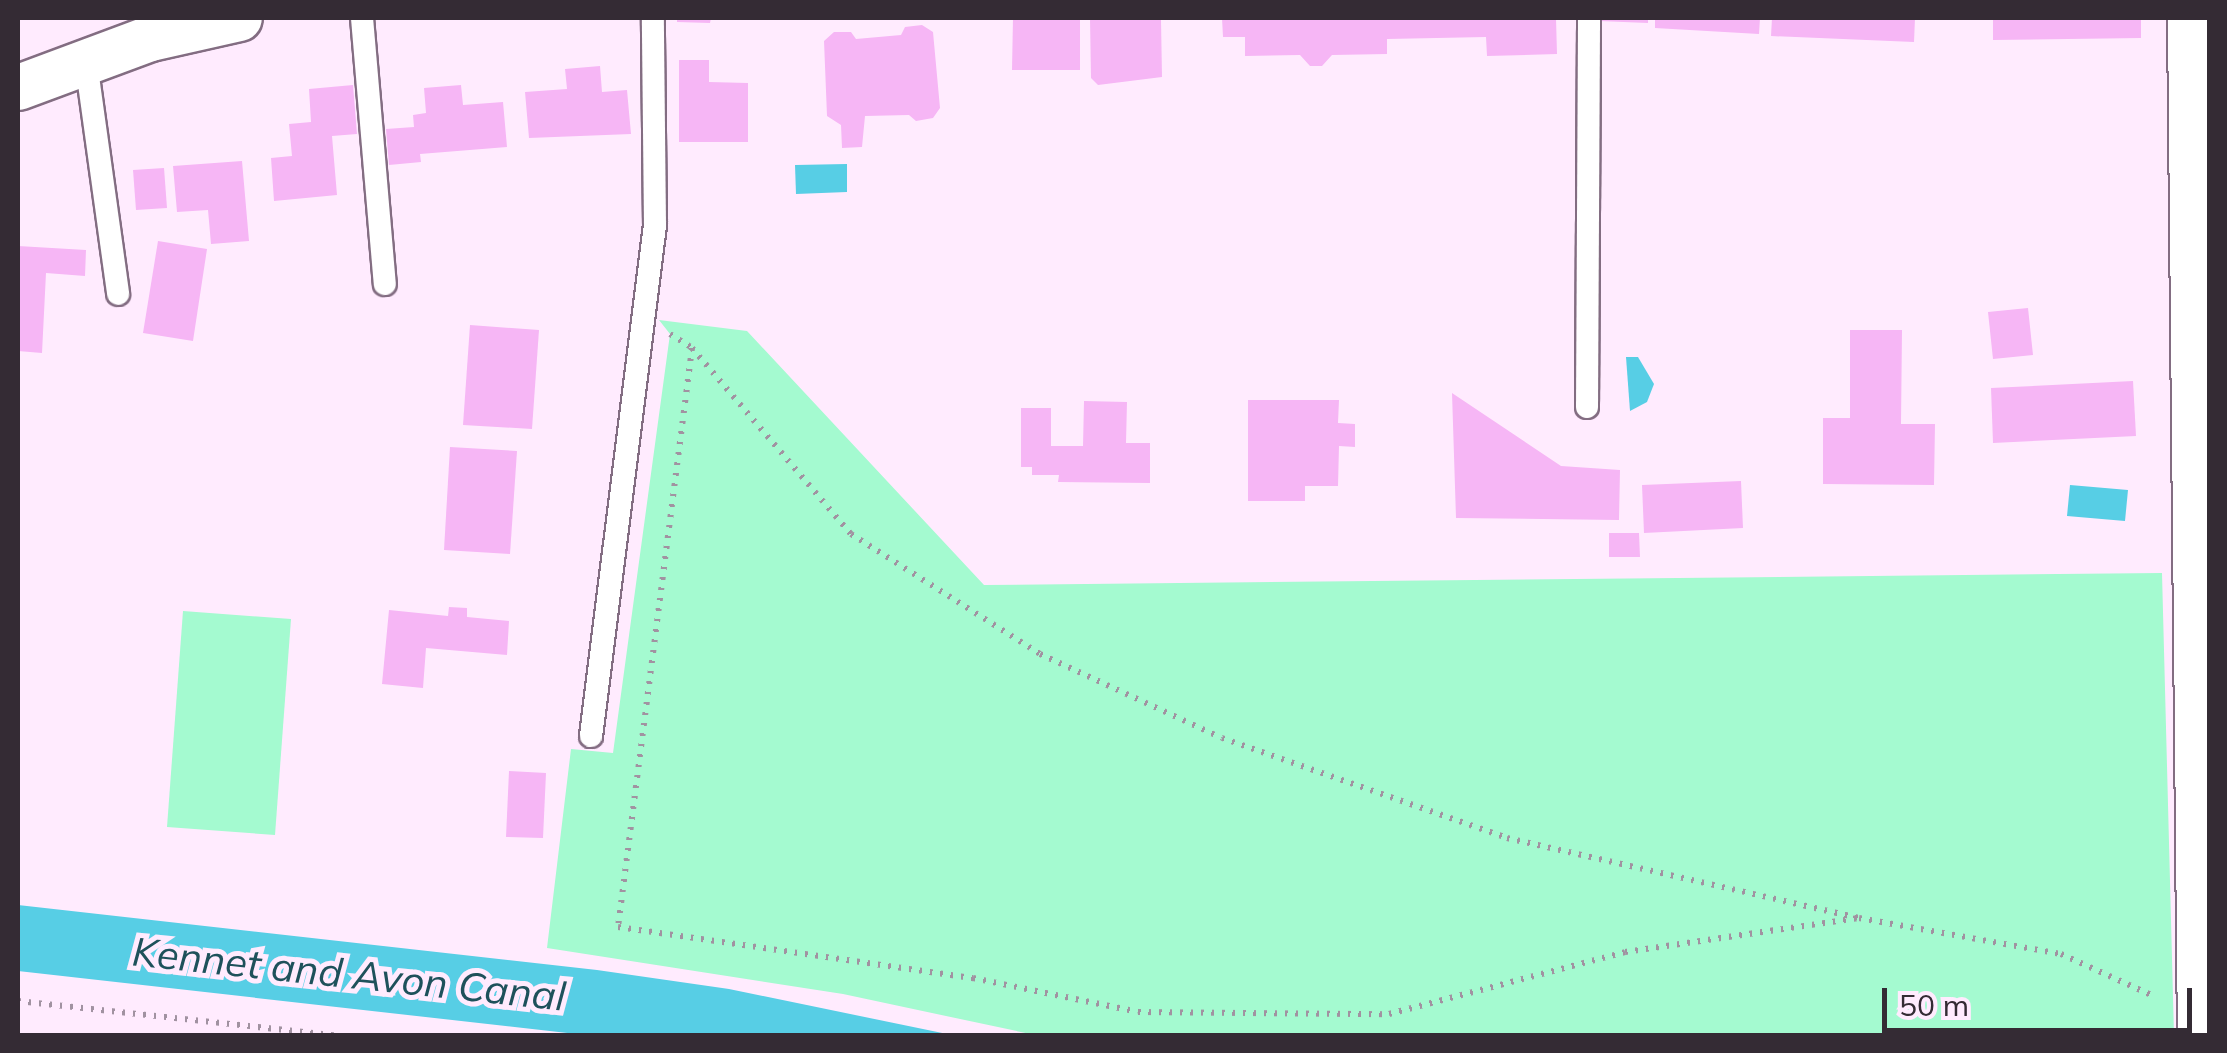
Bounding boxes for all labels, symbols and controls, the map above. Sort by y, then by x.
water label: Kennet and Avon Canal [130,926,568,1020]
scale bar [1887,968,2197,1030]
text: 50 m [1899,986,1969,1024]

